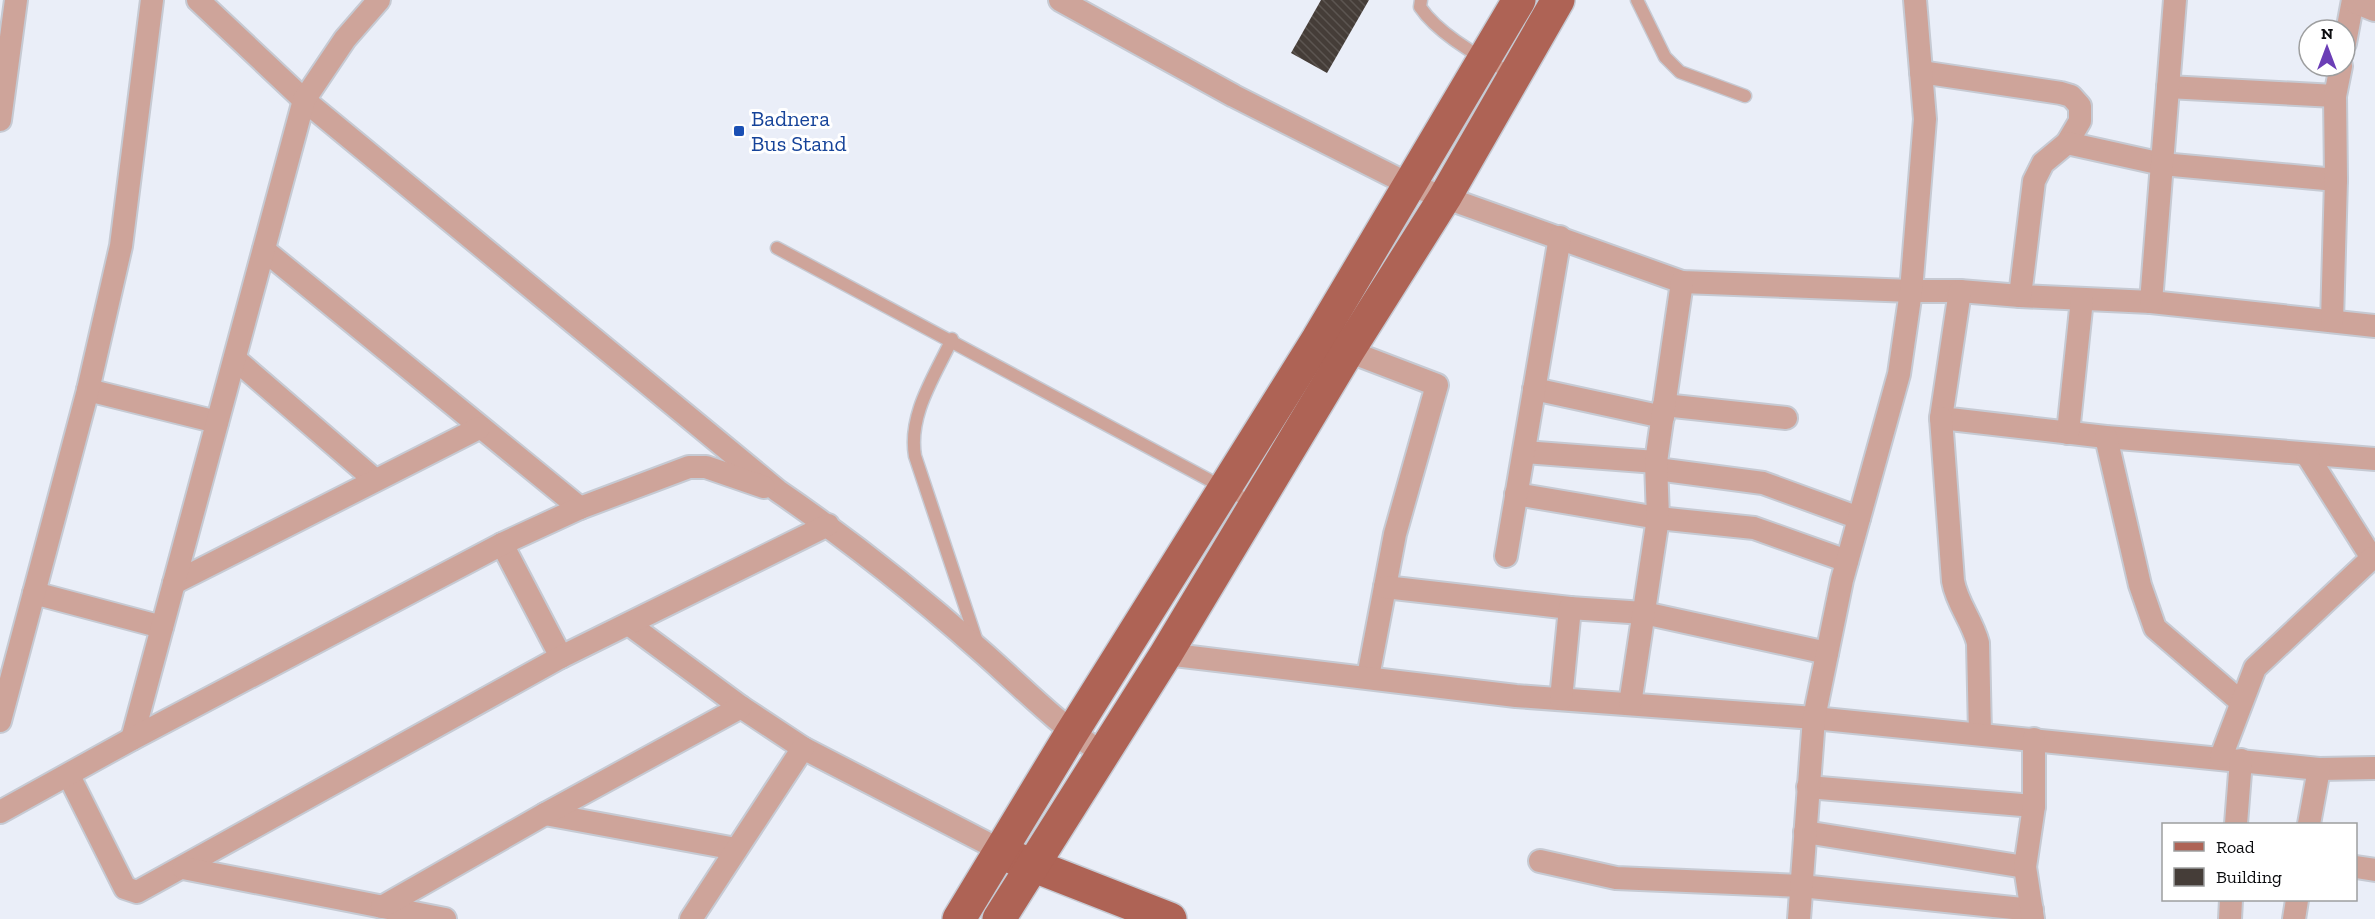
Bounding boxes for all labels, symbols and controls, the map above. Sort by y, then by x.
north arrow [2297,18,2357,78]
text: N [2321,24,2333,43]
place label: Badnera Bus Stand [751,105,846,157]
marker: Badnera Bus Stand [732,124,746,138]
legend [2162,823,2357,901]
text: Road [2216,836,2255,858]
text: Building [2216,866,2282,888]

